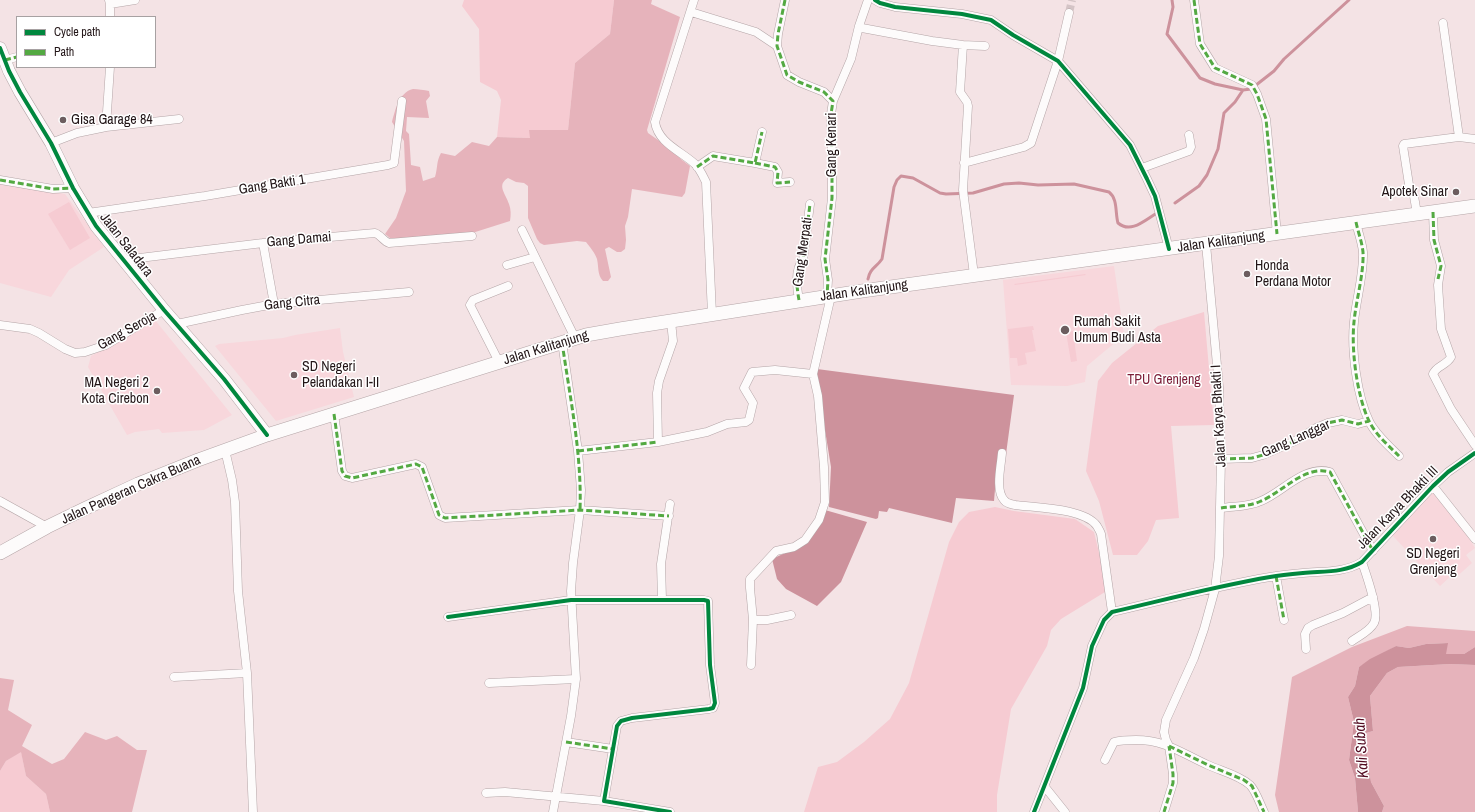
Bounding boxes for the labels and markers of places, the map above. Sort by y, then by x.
place label: Gisa Garage 84 [71,112,153,128]
marker: Gisa Garage 84 [58,115,68,125]
place label: Apotek Sinar [1382,184,1448,200]
marker: Apotek Sinar [1451,187,1461,197]
place label: Honda Perdana Motor [1255,258,1331,290]
marker: Honda Perdana Motor [1242,269,1252,279]
place label: Rumah Sakit Umum Budi Asta [1074,314,1161,346]
marker: Rumah Sakit Umum Budi Asta [1059,324,1071,336]
place label: SD Negeri Pelandakan I-II [302,359,379,392]
marker: SD Negeri Pelandakan I-II [289,370,299,380]
place label: MA Negeri 2 Kota Cirebon [81,375,149,408]
marker: MA Negeri 2 Kota Cirebon [152,386,162,396]
marker: SD Negeri Grenjeng [1428,534,1438,544]
place label: SD Negeri Grenjeng [1406,546,1460,578]

